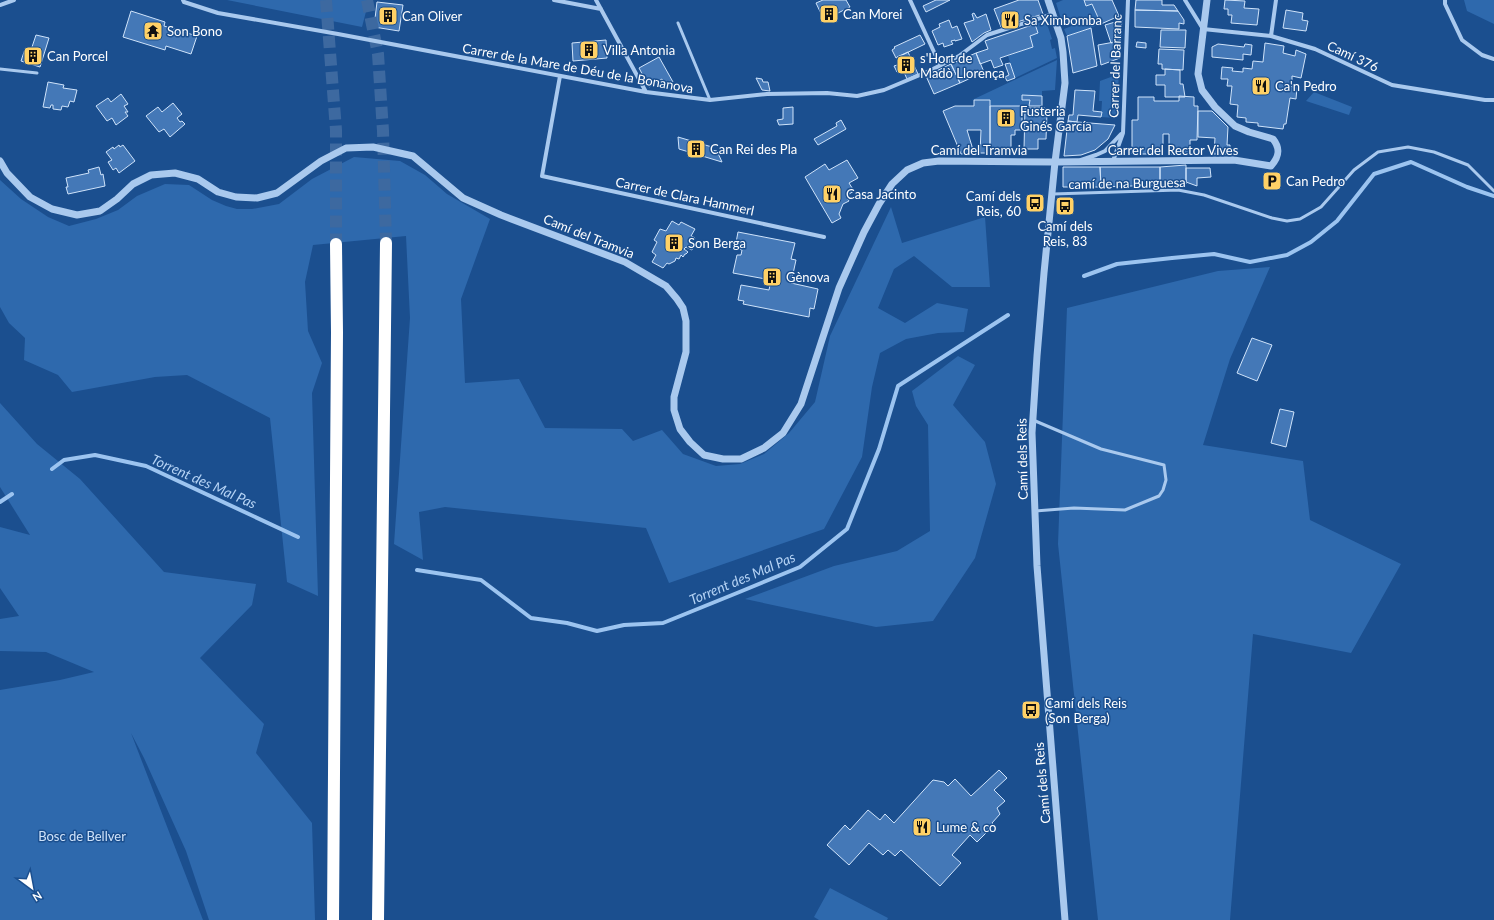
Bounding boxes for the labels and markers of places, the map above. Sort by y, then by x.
building icon: Can Morei [818,3,840,25]
building icon: Can Oliver [377,5,399,27]
place label: Can Morei [843,6,902,22]
place label: Can Oliver [402,8,463,24]
restaurant icon: Sa Ximbomba [999,9,1021,31]
place label: Sa Ximbomba [1024,12,1102,28]
temple icon: Son Bono [142,20,164,42]
place label: Son Bono [167,23,222,39]
building icon: Villa Antonia [578,39,600,61]
place label: Villa Antonia [603,42,675,58]
building icon: Can Porcel [22,45,44,67]
place label: Can Porcel [47,48,108,64]
place label: s'Hort de Madò Llorença [920,50,1005,81]
building icon: s'Hort de Madò Llorença [895,54,917,76]
restaurant icon: Ca'n Pedro [1250,75,1272,97]
place label: Ca'n Pedro [1275,78,1337,94]
place label: Fusteria Ginés García [1020,103,1092,134]
building icon: Fusteria Ginés García [995,107,1017,129]
building icon: Can Rei des Pla [685,138,707,160]
place label: Can Rei des Pla [710,141,797,157]
parking icon: Can Pedro [1261,170,1283,192]
place label: Can Pedro [1286,173,1345,189]
restaurant icon: Casa Jacinto [821,183,843,205]
place label: Casa Jacinto [846,186,916,202]
place label: Camí dels Reis, 60 [966,188,1021,219]
bus stop icon: Camí dels Reis, 60 [1024,192,1046,214]
bus stop icon: Camí dels Reis, 83 [1054,195,1076,217]
place label: Camí dels Reis, 83 [1037,218,1093,249]
building icon: Son Berga [663,232,685,254]
place label: Son Berga [688,235,746,251]
building icon: Gènova [761,266,783,288]
place label: Gènova [786,269,830,285]
place label: Camí dels Reis (Son Berga) [1045,695,1127,726]
bus stop icon: Camí dels Reis (Son Berga) [1020,699,1042,721]
restaurant icon: Lume & co [911,816,933,838]
place label: Lume & co [936,819,996,835]

